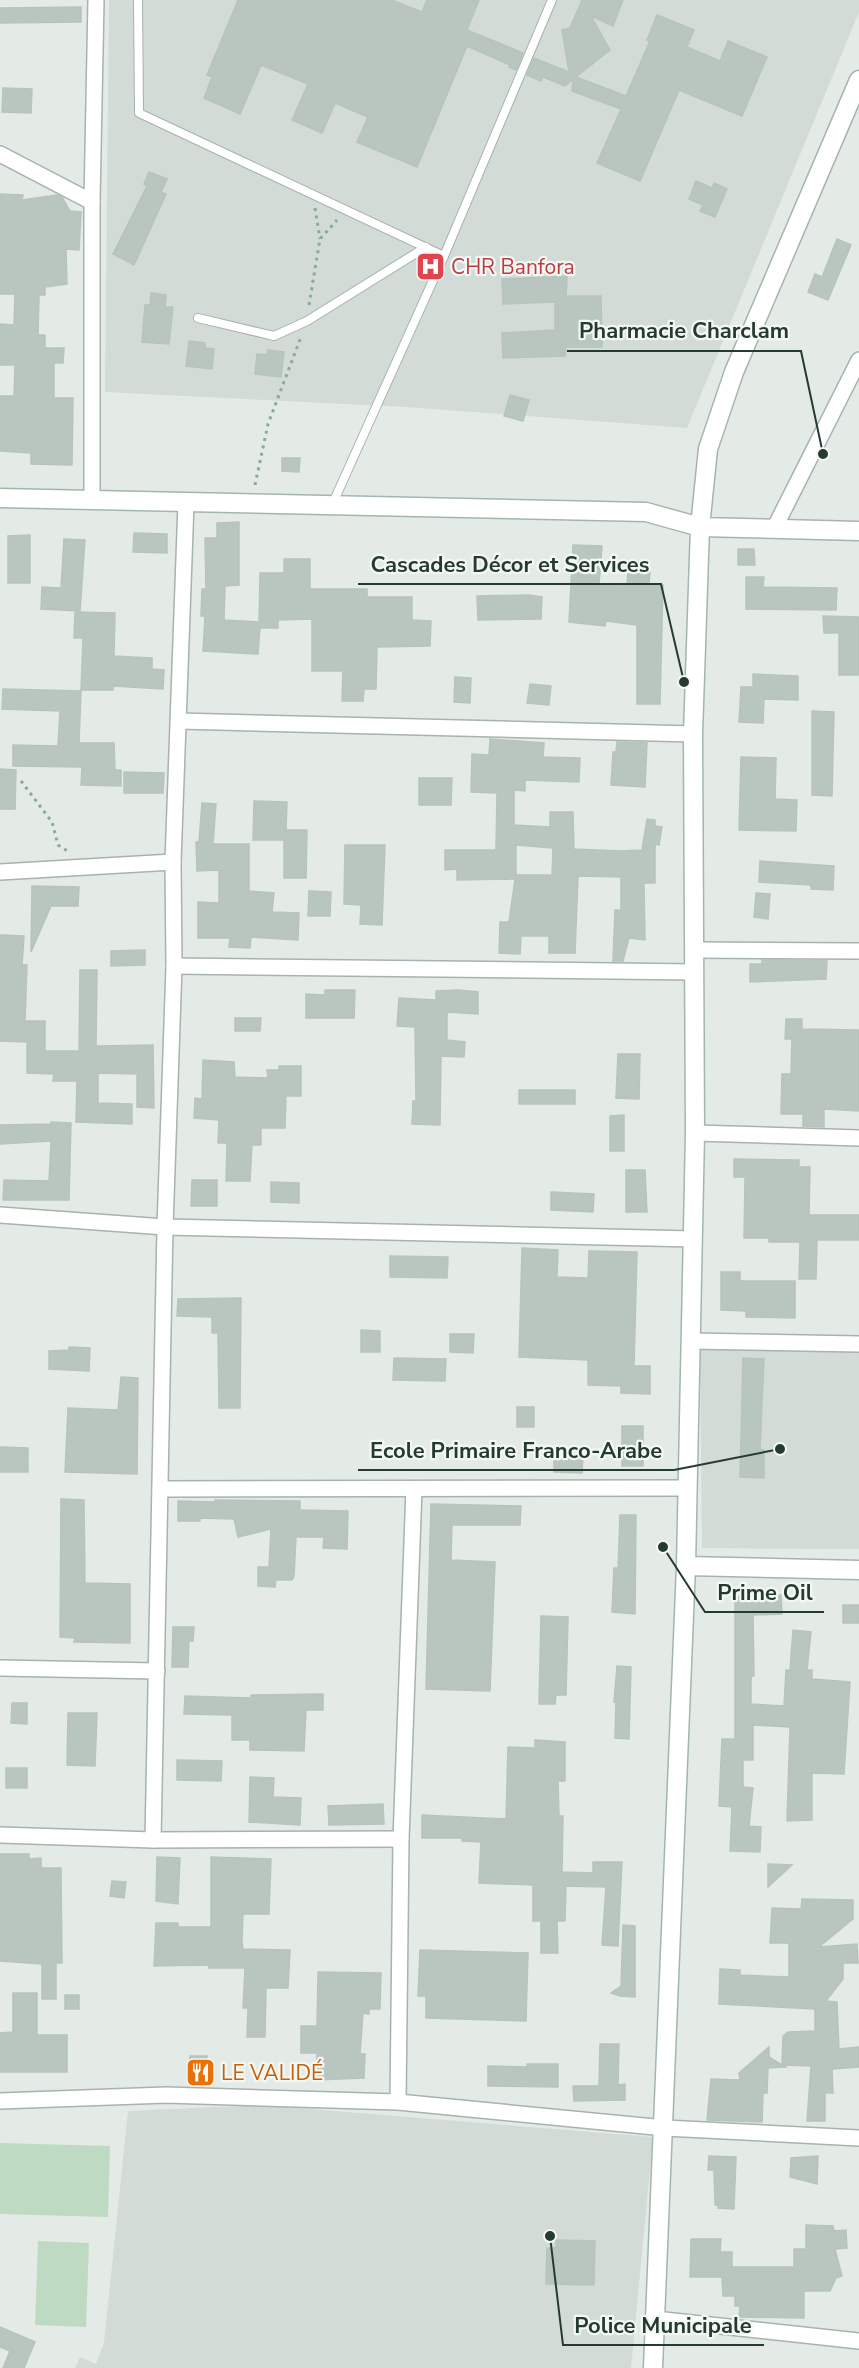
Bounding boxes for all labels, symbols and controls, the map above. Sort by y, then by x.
hospital icon: CHR Banfora [414,251,446,283]
place label: CHR Banfora [451,253,575,281]
callout: Pharmacie Charclam [567,311,801,351]
text: Pharmacie Charclam [579,316,789,346]
callout: Cascades Décor et Services [358,544,661,584]
text: Cascades Décor et Services [371,550,649,580]
callout: Ecole Primaire Franco-Arabe [358,1430,674,1470]
text: Ecole Primaire Franco-Arabe [370,1436,662,1466]
callout: Prime Oil [705,1572,824,1612]
text: Prime Oil [717,1578,813,1608]
restaurant icon: LE VALIDÉ [184,2057,216,2089]
place label: LE VALIDÉ [221,2059,323,2087]
callout: Police Municipale [563,2305,764,2345]
text: Police Municipale [574,2311,752,2341]

